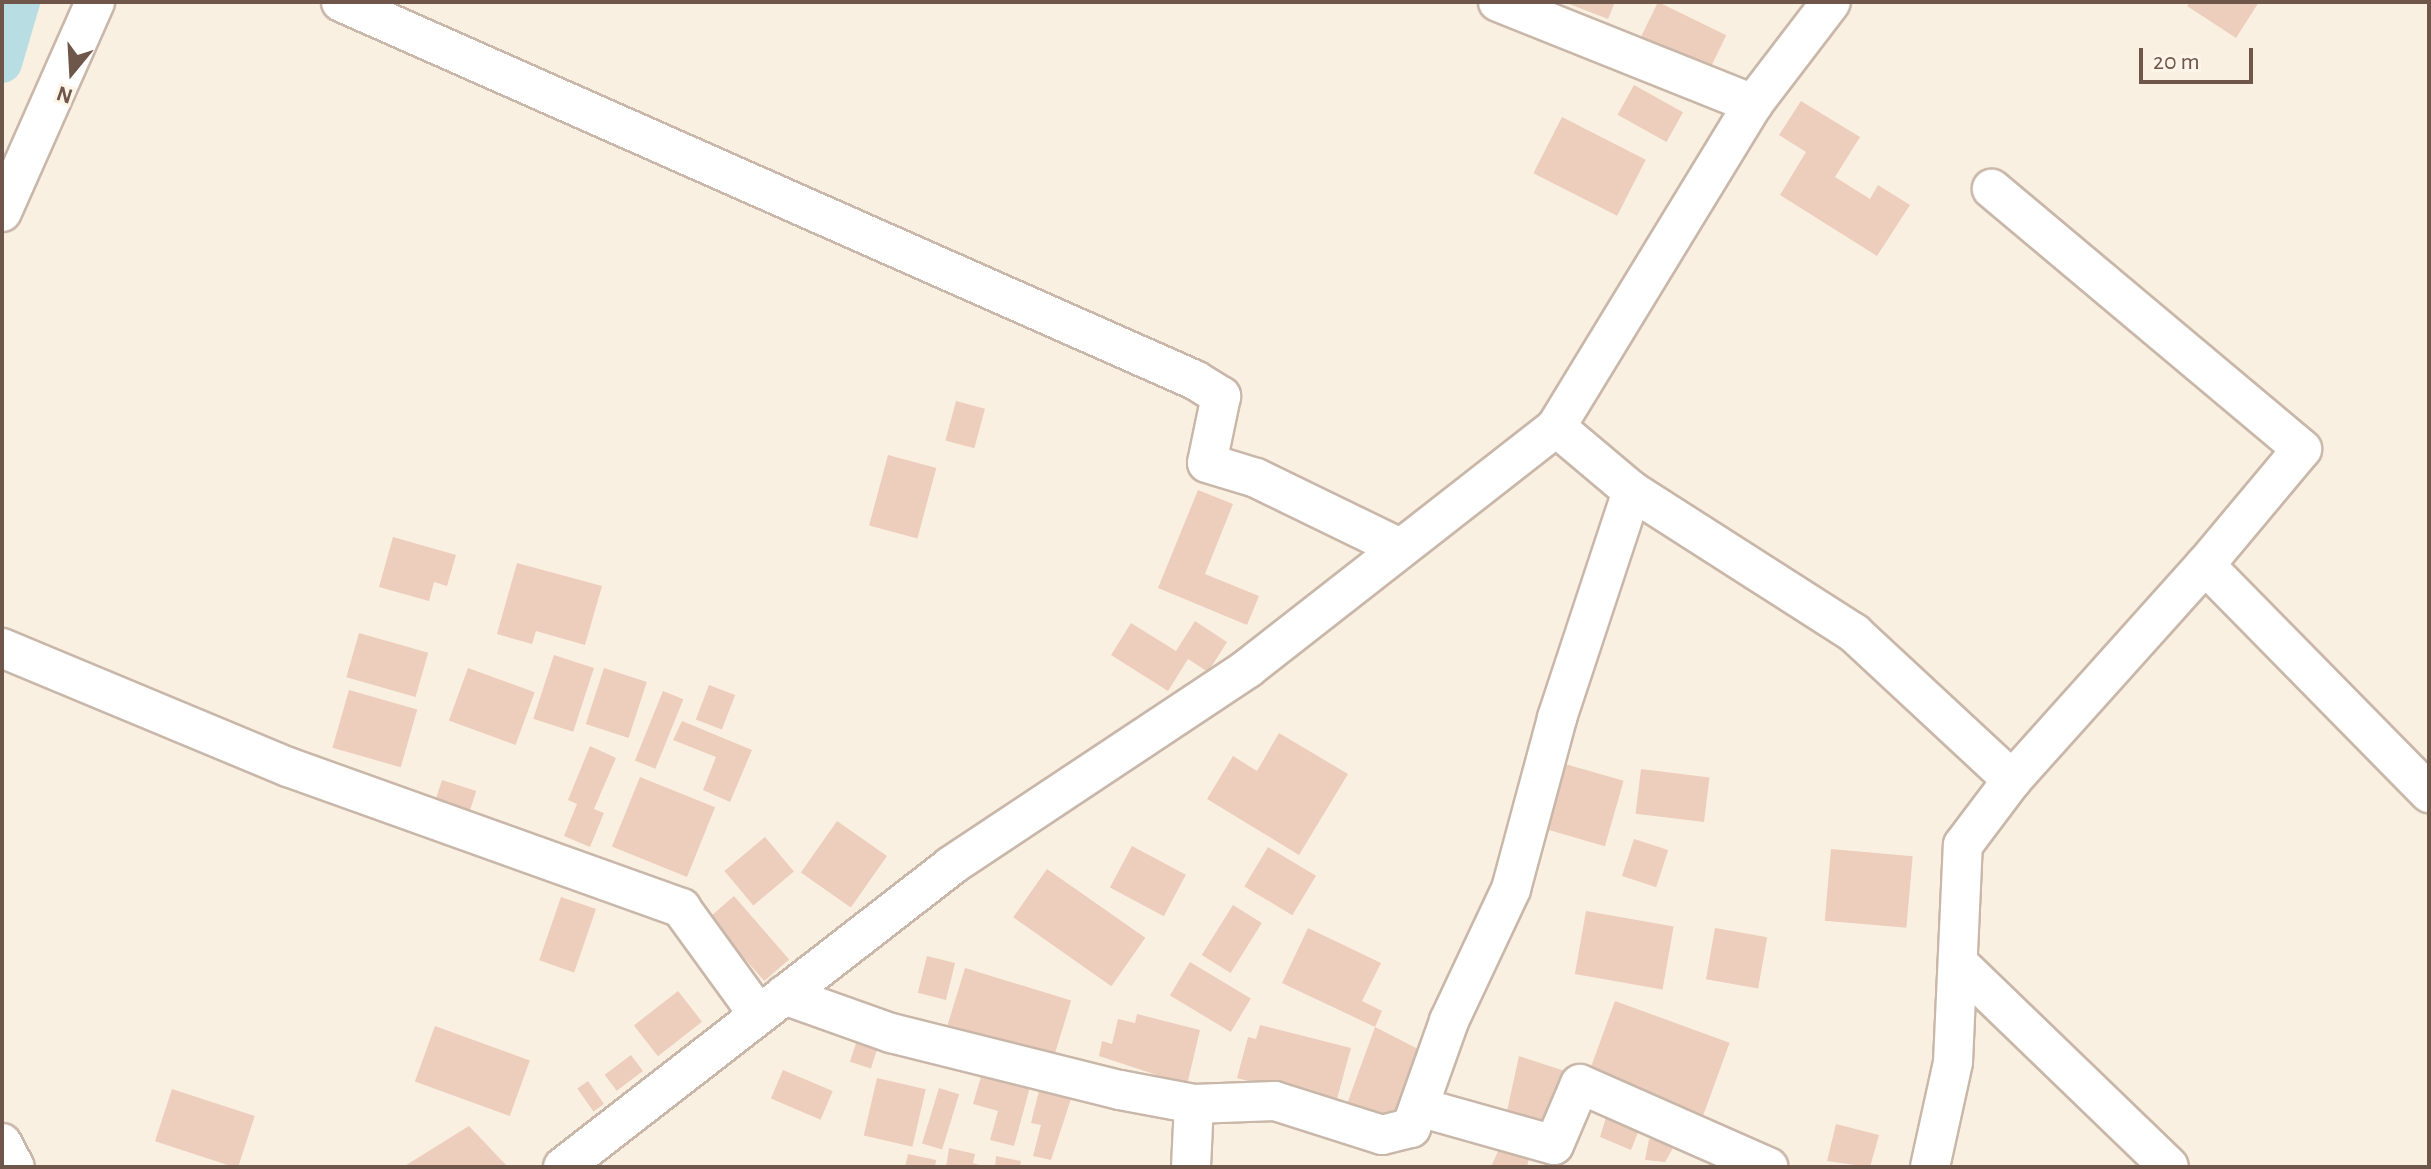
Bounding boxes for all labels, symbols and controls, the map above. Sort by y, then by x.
north arrow [32,32,112,112]
scale bar [2143,32,2257,82]
text: 20 m [2153,50,2200,74]
text: N [54,82,75,108]

